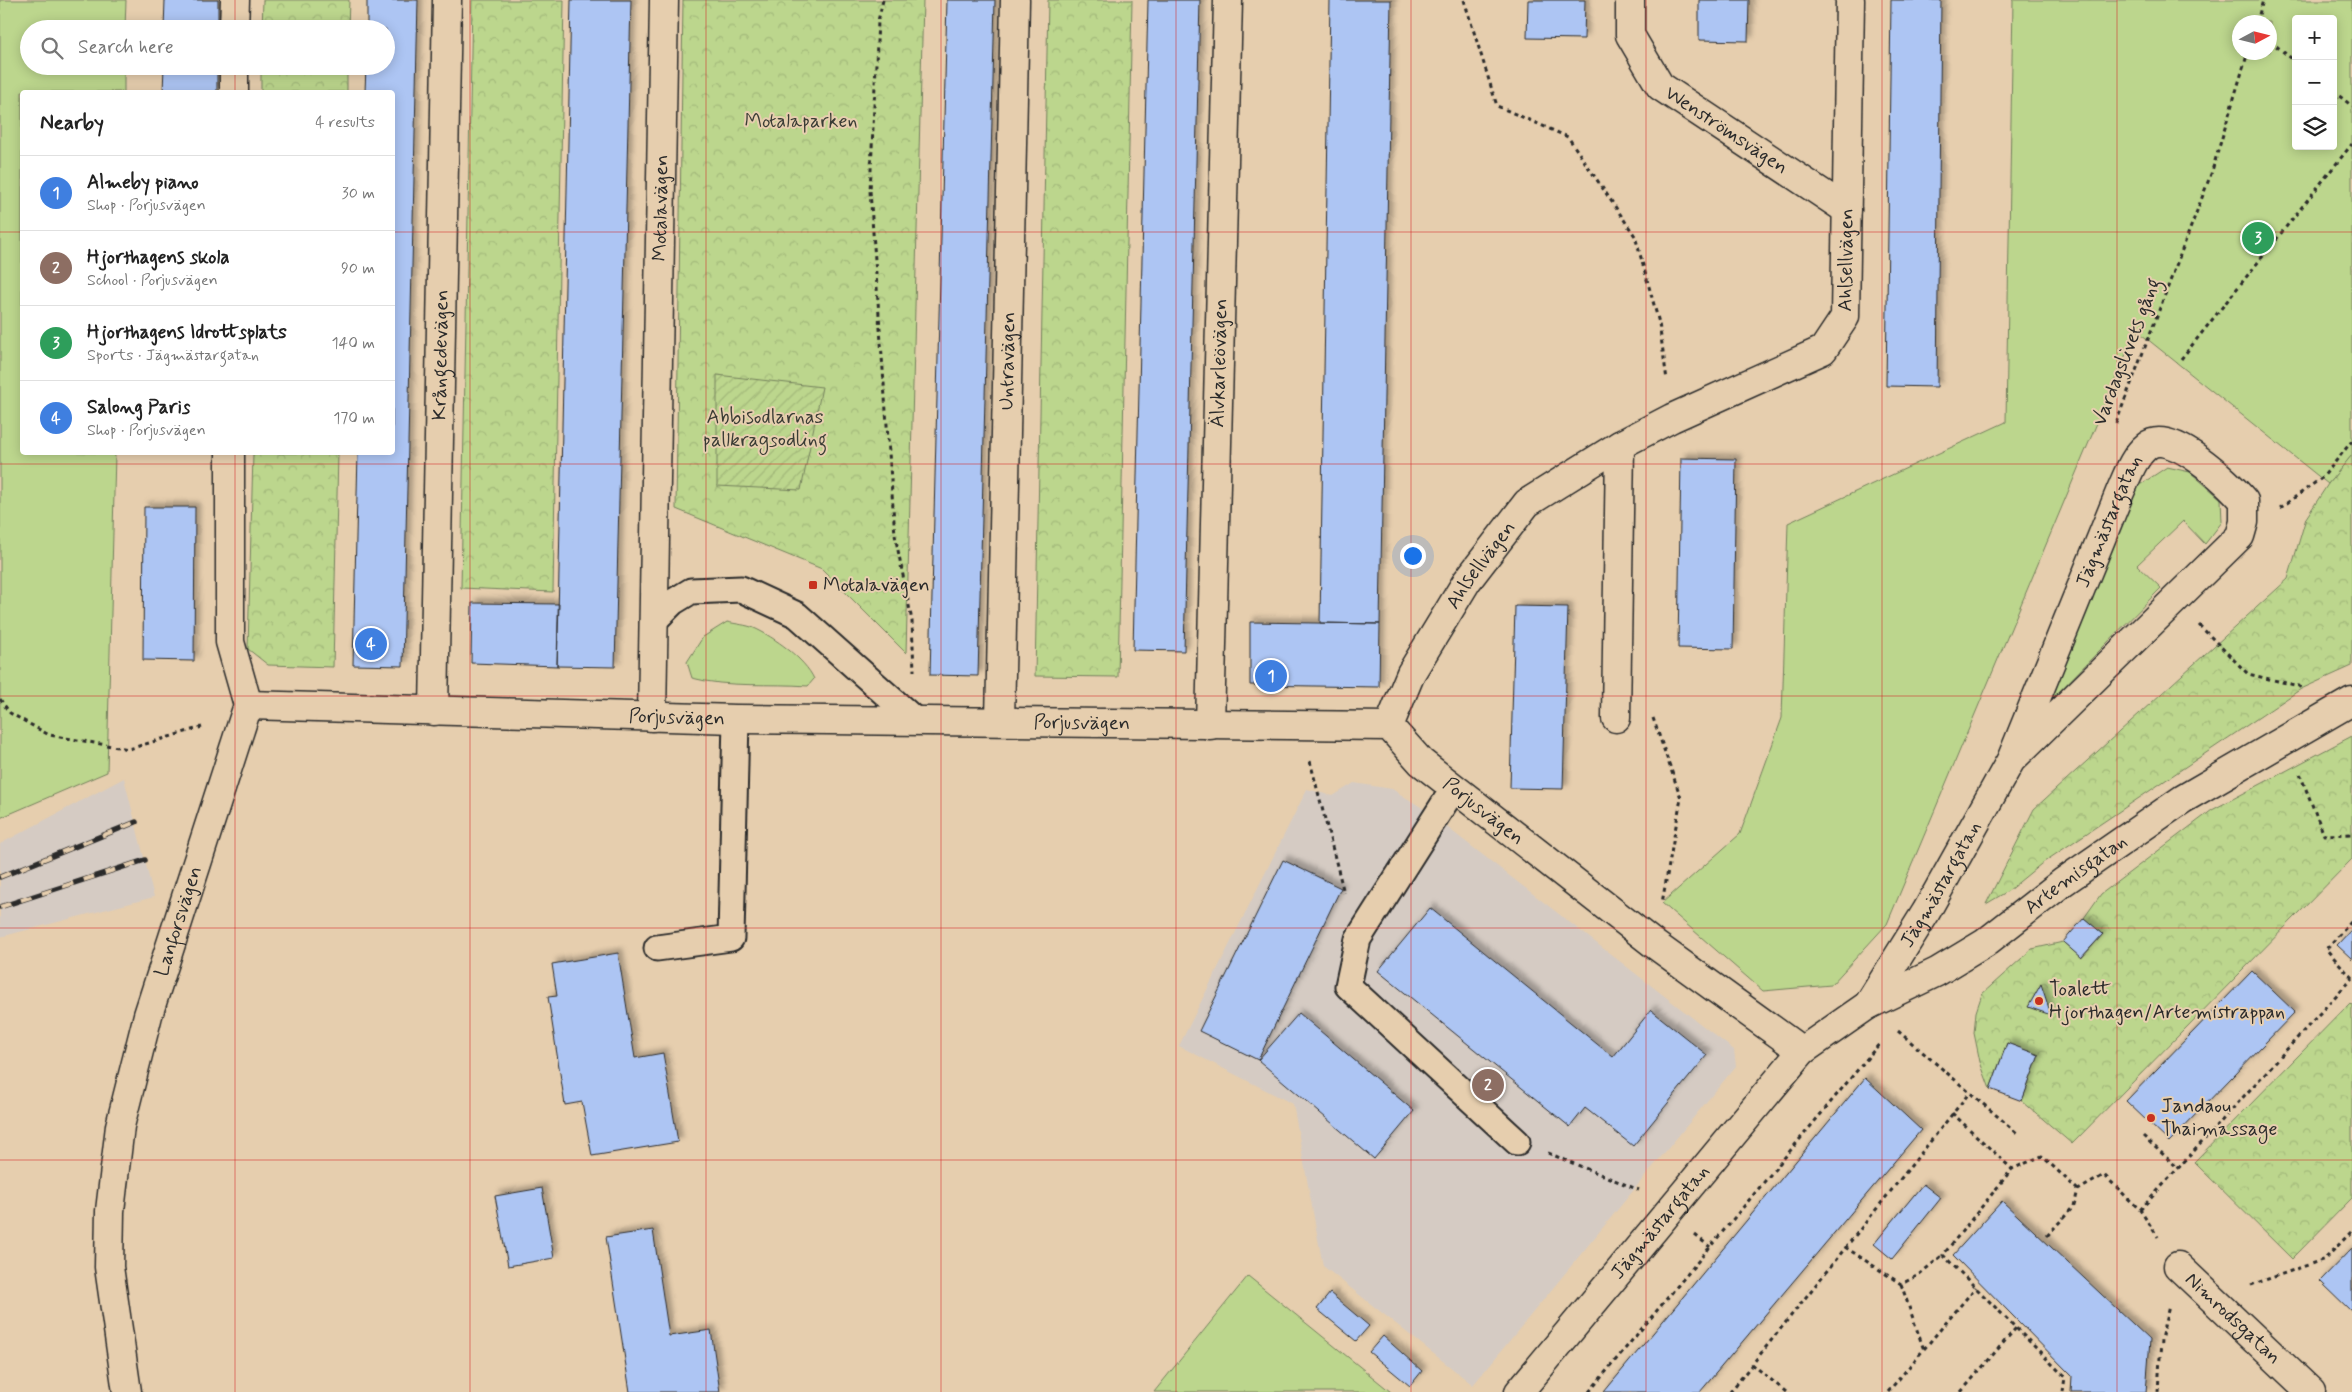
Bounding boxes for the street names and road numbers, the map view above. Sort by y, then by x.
street label: Wenströmsvägen [1660,79,1793,181]
street label: Motalavägen [646,154,675,262]
street label: Ahlsellvägen [1832,208,1860,312]
street label: Vardagslivets gång [2086,274,2170,431]
street label: Krångedevägen [426,289,456,421]
street label: Älvkarleövägen [1204,298,1234,428]
street label: Untravägen [993,312,1022,411]
street label: Jägmästargatan [2069,449,2149,592]
street label: Ahlsellvägen [1440,515,1522,614]
street label: Porjusvägen [628,702,725,732]
street label: Porjusvägen [1033,709,1130,737]
street label: Porjusvägen [1437,771,1530,851]
street label: Jägmästargatan [1894,816,1988,953]
street label: Artemisgatan [2019,828,2133,921]
street label: Lanforsvägen [148,862,209,980]
street label: Jägmästargatan [1605,1159,1716,1285]
street label: Nimrodsgatan [2179,1266,2287,1370]

